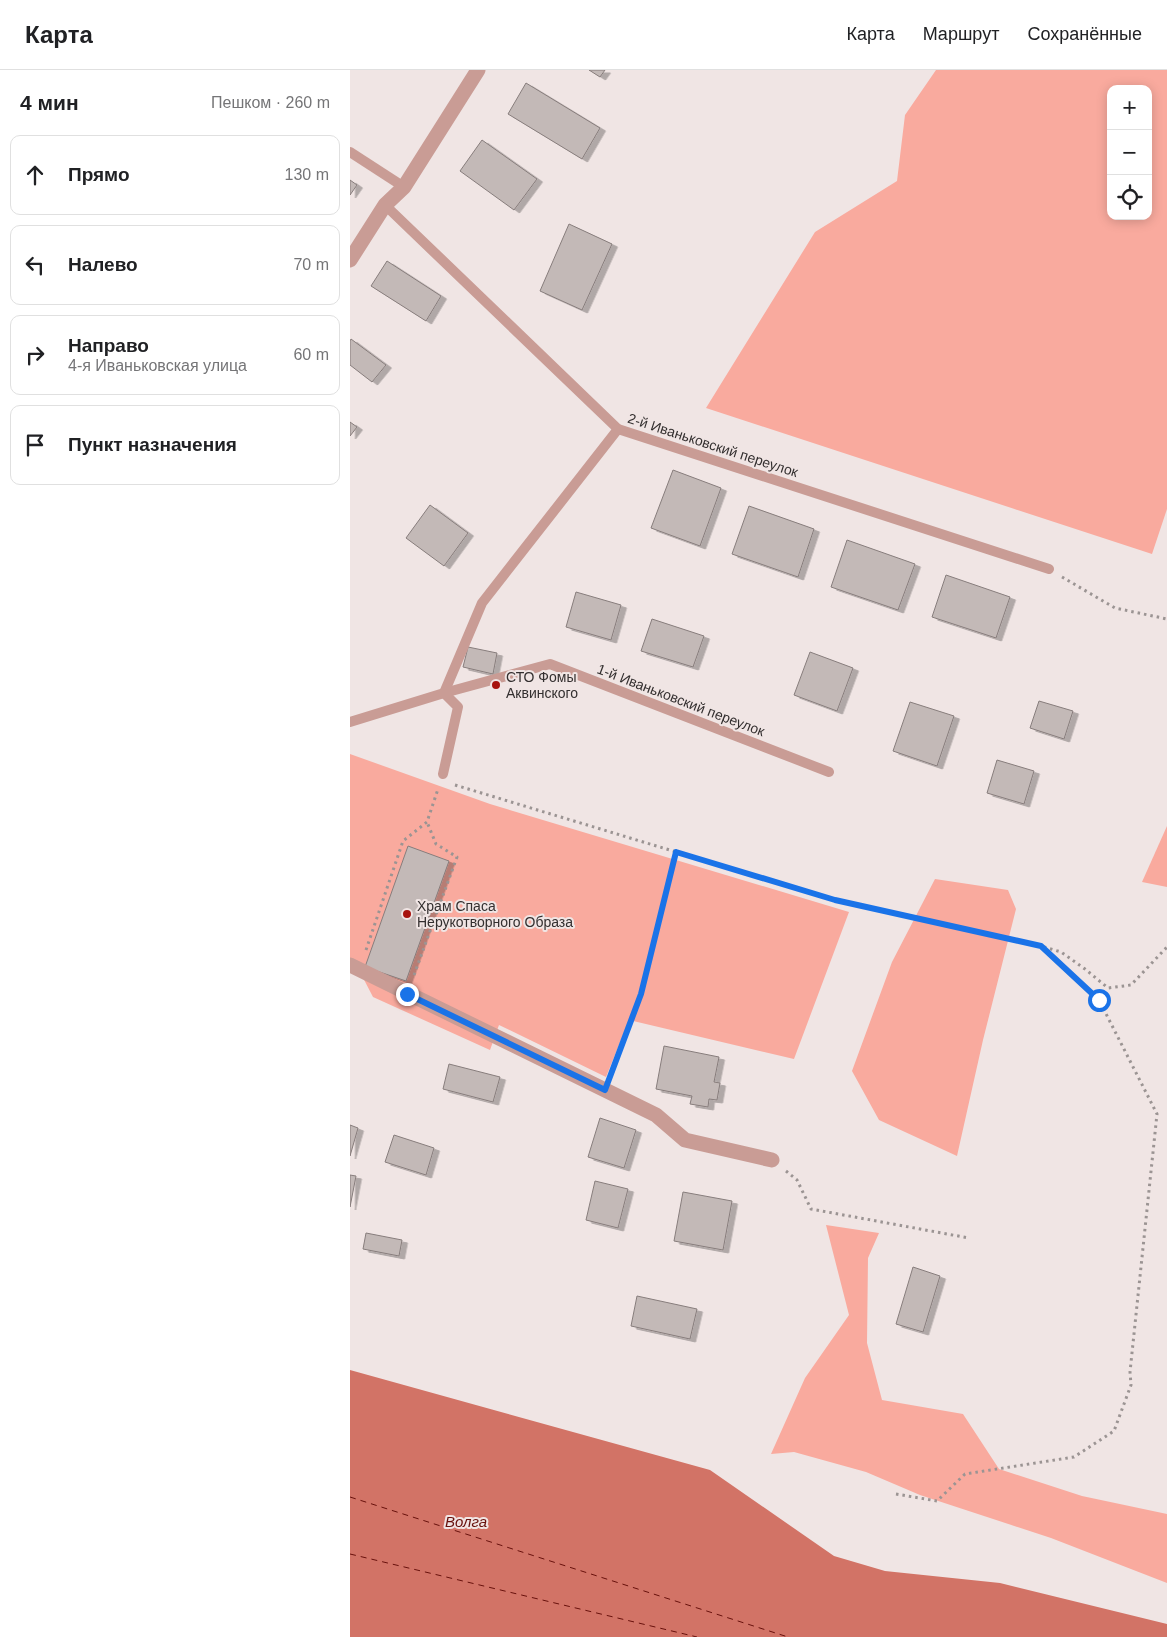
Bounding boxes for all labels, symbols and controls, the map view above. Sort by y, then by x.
text: Карта [25,21,93,48]
text: Карта [847,24,895,44]
text: Маршрут [923,24,999,44]
text: Сохранённые [1027,24,1142,44]
map controls [1107,85,1152,220]
button: + [1107,85,1152,130]
text: 4 мин [20,91,79,114]
text: Пешком · 260 m [211,94,330,111]
button: − [1107,130,1152,175]
icon: ahead [21,161,49,189]
text: Прямо [68,164,130,185]
text: 130 m [285,166,329,183]
button: locate [1107,175,1152,220]
icon: left [21,251,49,279]
text: Налево [68,254,138,275]
text: 70 m [293,256,329,273]
text: Направо [68,335,149,356]
icon: right [21,341,49,369]
text: 60 m [293,346,329,363]
text: 4-я Иваньковская улица [68,357,247,374]
street label: 2-й Иваньковский переулок [626,410,801,480]
icon: arrive [21,431,49,459]
text: Пункт назначения [68,434,237,455]
street label: 1-й Иваньковский переулок [595,661,768,740]
place label: СТО Фомы Аквинского [506,669,578,701]
marker: СТО Фомы Аквинского [490,679,502,691]
place label: Храм Спаса Нерукотворного Образа [417,898,573,930]
marker: Храм Спаса Нерукотворного Образа [401,908,413,920]
route end [396,983,419,1006]
route start [1088,989,1111,1012]
water label: Волга [445,1513,487,1530]

